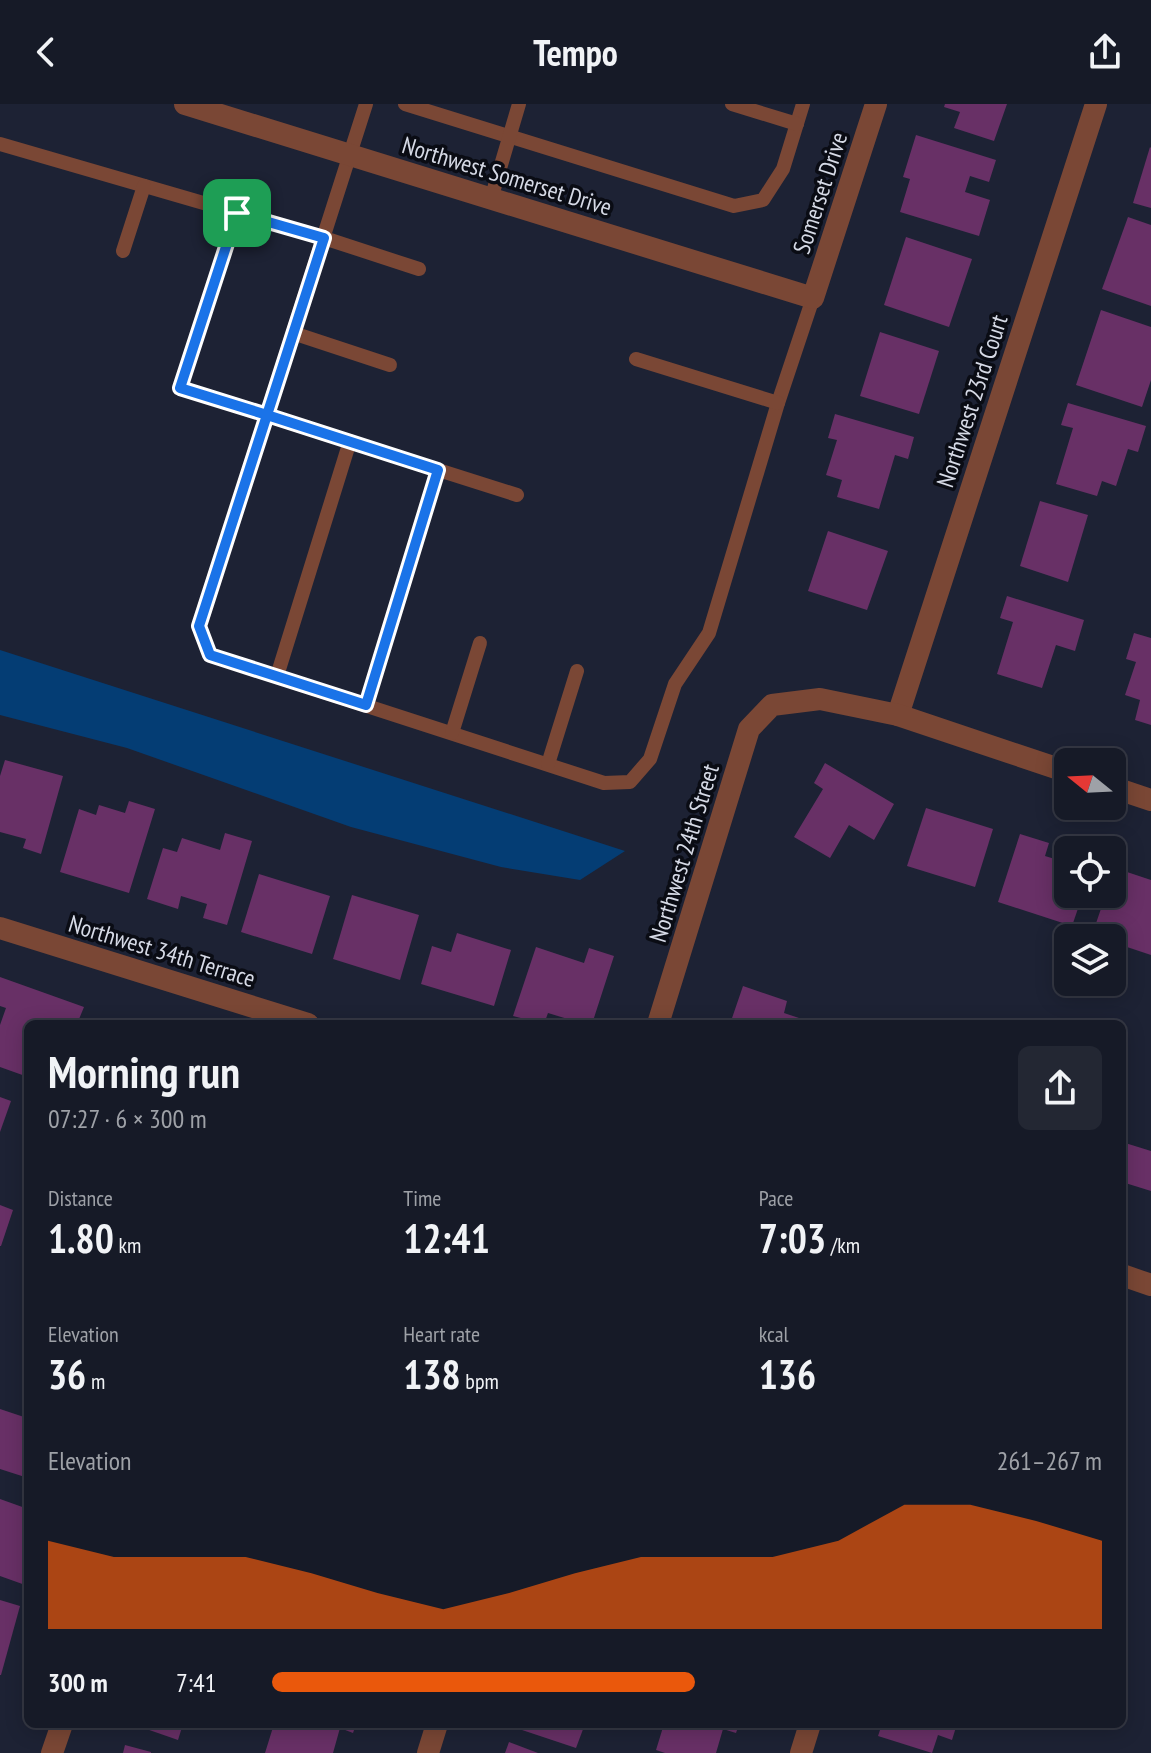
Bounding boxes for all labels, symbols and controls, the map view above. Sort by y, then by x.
text: Tempo [533,29,618,76]
icon: back [24,30,68,74]
icon: share [1083,30,1127,74]
street label: Somerset Drive [786,128,854,258]
street label: Northwest Somerset Drive [399,129,615,223]
pin [203,179,271,247]
icon: arrive [215,191,259,235]
street label: Northwest 23rd Court [929,310,1015,491]
north arrow [1054,748,1126,820]
map controls [1054,748,1126,996]
street label: Northwest 24th Street [642,760,726,946]
button: locate [1054,836,1126,908]
street label: Northwest 34th Terrace [65,908,259,994]
button: layers [1054,924,1126,996]
text: Morning run [48,1043,240,1100]
button: share [1018,1046,1102,1130]
text: 07:27 · 6 × 300 m [48,1102,207,1135]
text: Distance [48,1184,113,1212]
text: Time [403,1184,441,1212]
text: Pace [759,1184,793,1212]
text: 1.80 [48,1212,114,1264]
text: 12:41 [403,1212,490,1264]
text: 7:03 [759,1212,826,1264]
text: km [114,1231,141,1259]
text: /km [826,1231,860,1259]
text: Elevation [48,1320,119,1348]
text: Heart rate [403,1320,480,1348]
text: kcal [759,1320,789,1348]
text: 36 [48,1348,86,1400]
text: 138 [403,1348,461,1400]
text: 136 [759,1348,816,1400]
text: m [86,1367,105,1395]
text: bpm [461,1367,499,1395]
text: Elevation [48,1444,131,1477]
text: 261–267 m [997,1444,1102,1477]
text: 300 m [48,1666,108,1699]
text: 7:41 [176,1666,216,1699]

